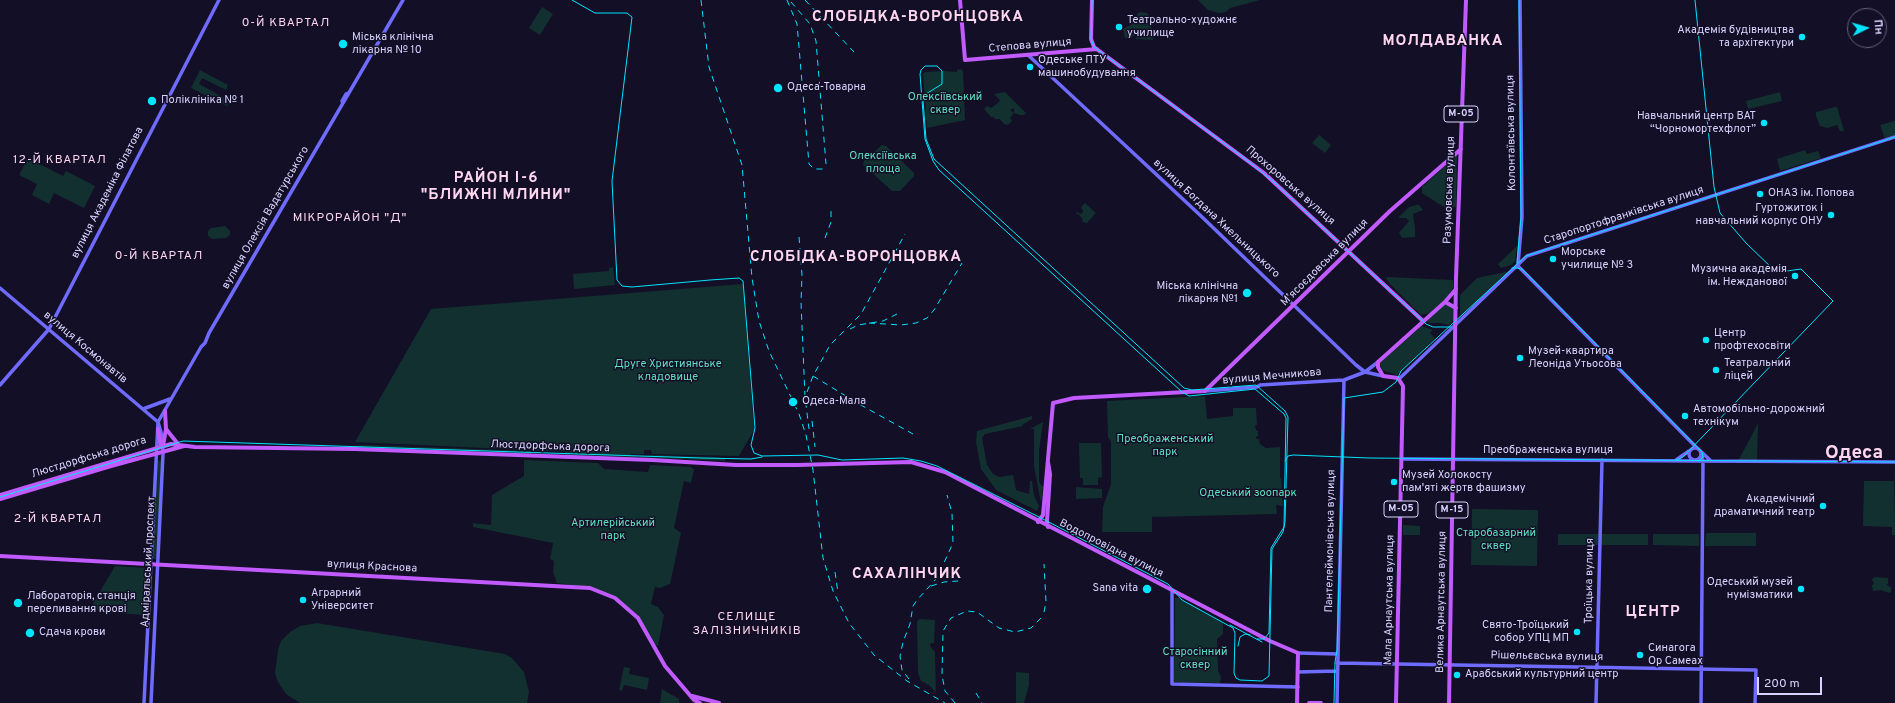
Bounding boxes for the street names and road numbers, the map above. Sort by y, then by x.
street label: Степова вулиця [988,36,1072,56]
street label: Колонтаївська вулиця [1504,75,1520,191]
road number: М-05 [1444,106,1478,122]
street label: вулиця Академіка Філатова [69,125,147,261]
street label: Разумовська вулиця [1442,136,1458,244]
street label: вулиця Олексія Вадатурського [220,144,312,292]
street label: Прохоровська вулиця [1243,144,1337,228]
street label: вулиця Богдана Хмельницького [1150,157,1282,281]
street label: Старопортофранківська вулиця [1542,184,1706,248]
street label: Мʼясоєдовська вулиця [1279,217,1371,309]
street label: вулиця Космонавтів [40,309,130,387]
street label: вулиця Мечникова [1222,366,1322,388]
street label: Люстдорфська дорога [30,434,148,482]
street label: Люстдорфська дорога [490,438,610,456]
street label: Преображенська вулиця [1483,444,1613,458]
street label: Пантелеймонівська вулиця [1323,469,1339,613]
street label: Адміральський проспект [139,496,159,628]
road number: М-05 [1384,501,1418,517]
road number: М-15 [1436,502,1468,518]
street label: Водопровідна вулиця [1057,517,1165,581]
street label: Велика Арнаутська вулиця [1434,531,1450,673]
street label: Мала Арнаутська вулиця [1382,535,1398,665]
street label: Троїцька вулиця [1583,538,1597,624]
street label: вулиця Краснова [327,558,417,576]
street label: Рішельєвська вулиця [1491,649,1603,665]

